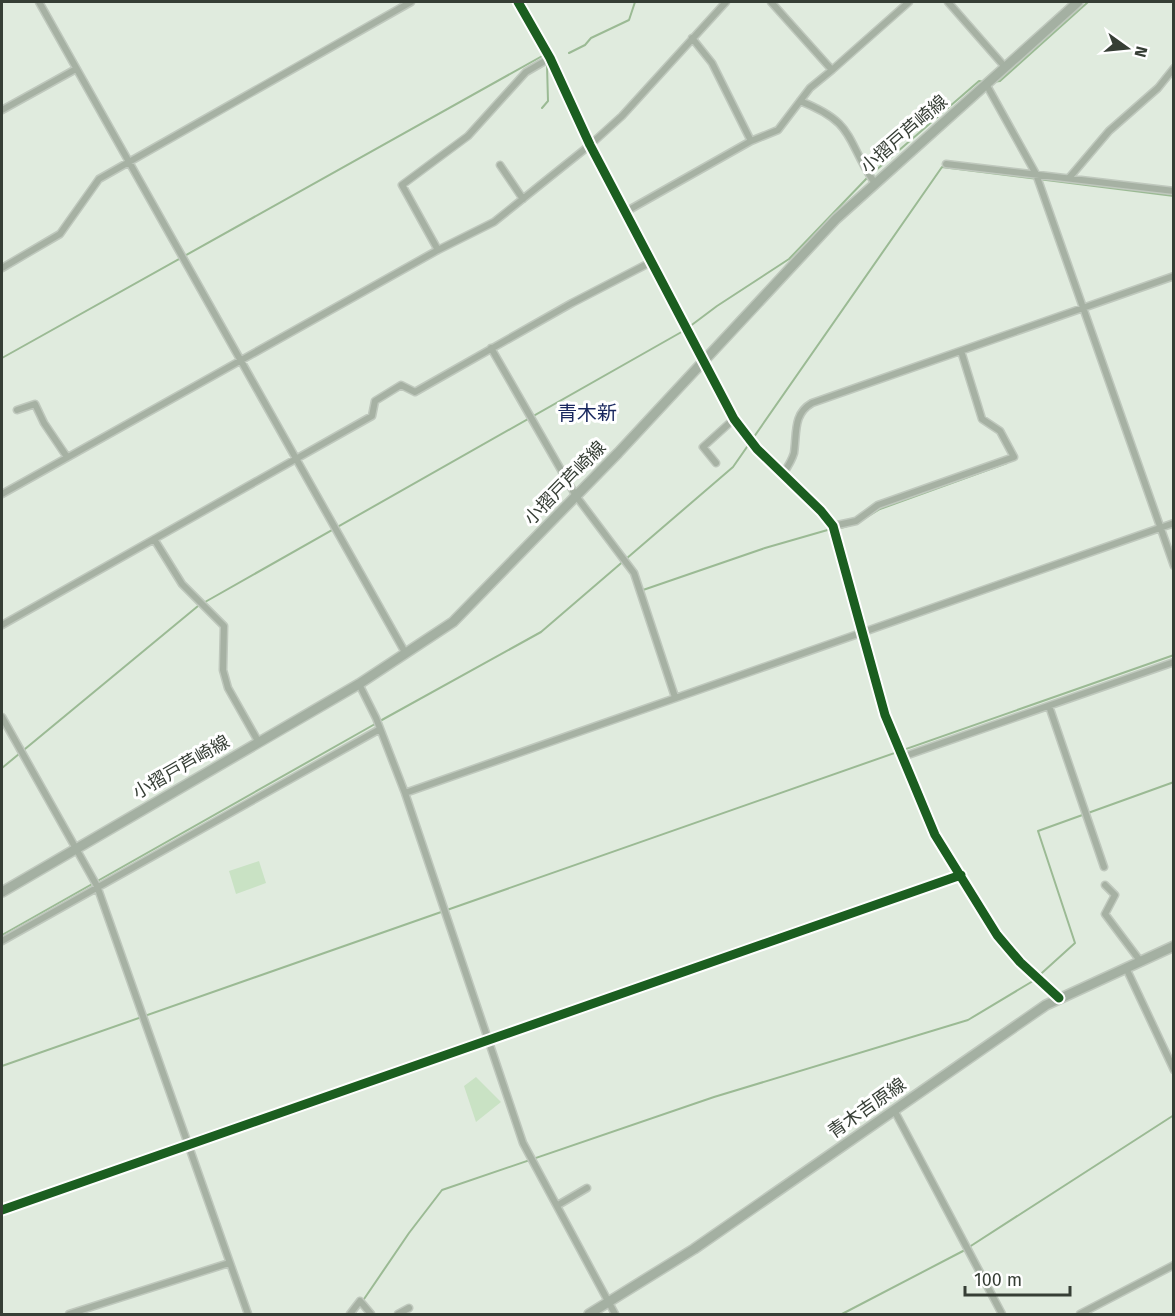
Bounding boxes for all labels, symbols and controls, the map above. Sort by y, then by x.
north arrow [1097,18,1157,78]
text: N [1130,44,1152,59]
street label: 小摺戸芦崎線 [856,90,952,178]
district label: 青木新 [557,401,617,425]
street label: 小摺戸芦崎線 [520,437,610,529]
street label: 小摺戸芦崎線 [129,730,233,804]
street label: 青木吉原線 [824,1073,910,1143]
scale bar [965,1259,1070,1297]
text: 100 m [974,1269,1022,1291]

